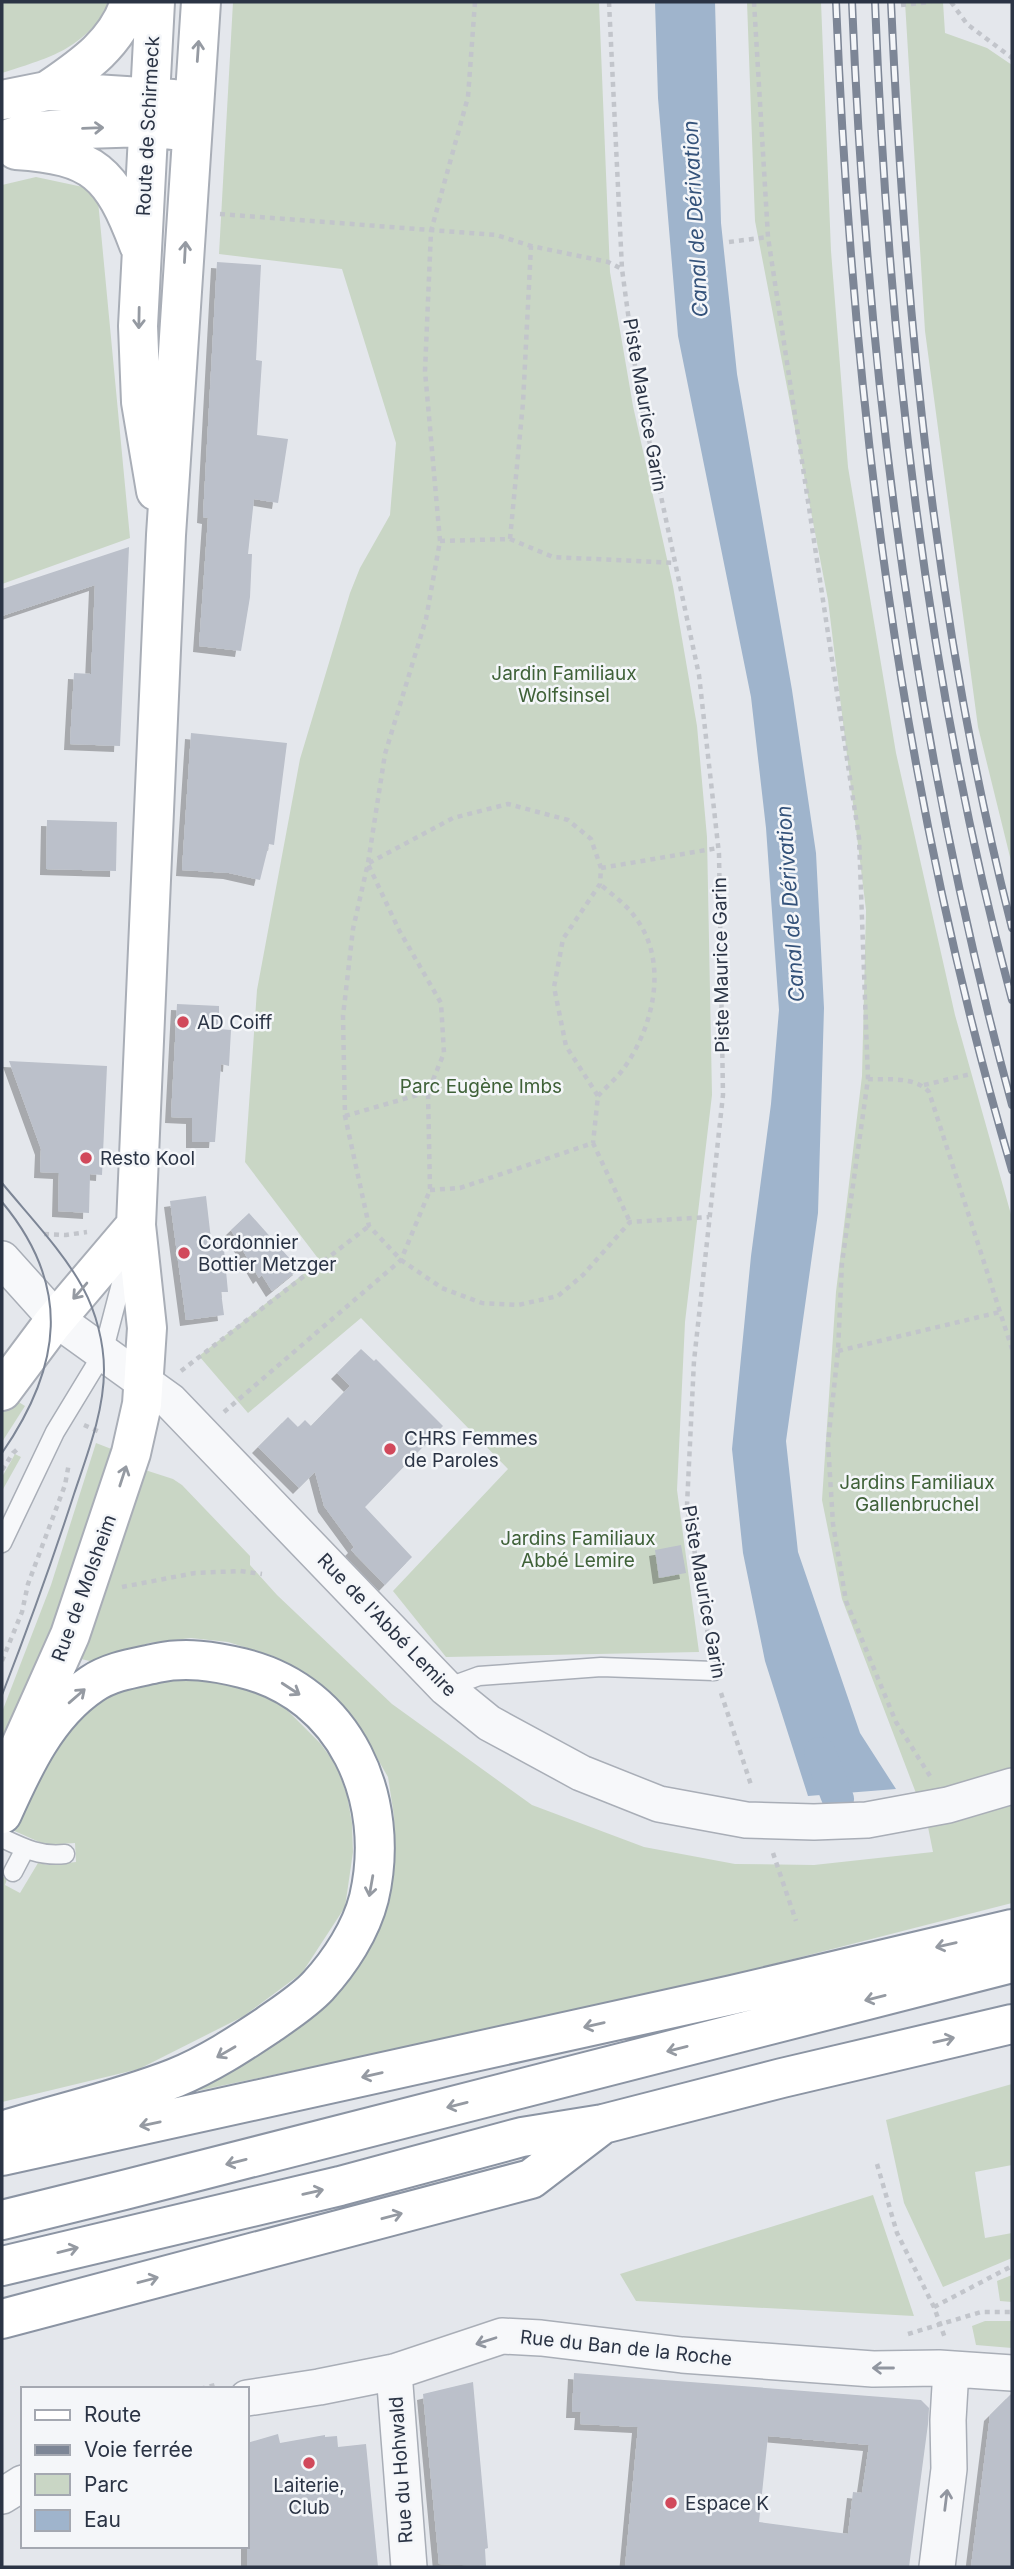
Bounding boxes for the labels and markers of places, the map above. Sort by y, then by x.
place label: AD Coiff [197,1011,272,1034]
marker: AD Coiff [175,1014,191,1030]
place label: Resto Kool [100,1147,195,1170]
marker: Resto Kool [78,1150,94,1166]
place label: Cordonnier Bottier Metzger [198,1231,337,1276]
marker: Cordonnier Bottier Metzger [176,1245,192,1261]
place label: CHRS Femmes de Paroles [404,1427,538,1472]
marker: CHRS Femmes de Paroles [382,1441,398,1457]
marker: Laiterie, Club [301,2455,317,2471]
place label: Laiterie, Club [273,2474,345,2519]
place label: Espace K [685,2492,769,2515]
marker: Espace K [663,2495,679,2511]

